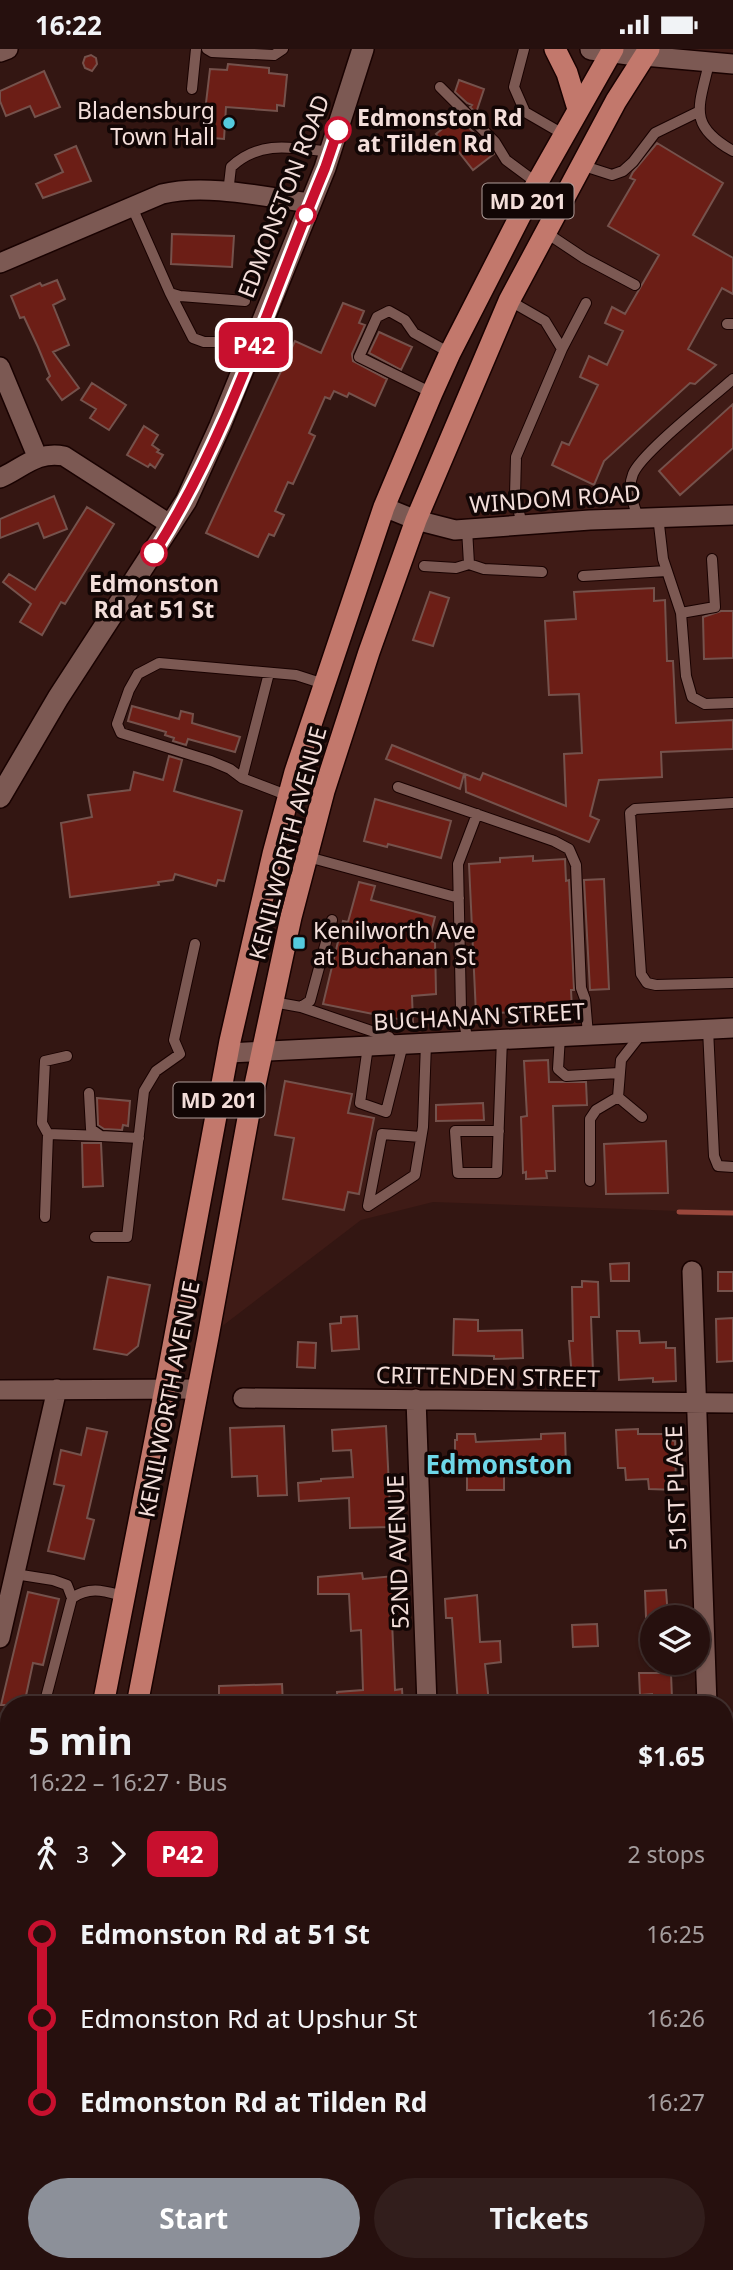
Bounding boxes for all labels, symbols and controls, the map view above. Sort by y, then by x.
text: 16:22 [35,7,102,43]
street label: EDMONSTON ROAD [229,90,337,302]
place label: Bladensburg Town Hall [77,94,215,152]
place label: Edmonston Rd at Tilden Rd [357,101,523,159]
marker: Bladensburg Town Hall [221,115,237,131]
marker: Edmonston Rd at Tilden Rd [325,117,351,143]
road number: MD 201 [482,183,574,219]
unlabelled marker [296,205,316,225]
line badge: P42 [214,322,294,368]
text: P42 [233,328,275,361]
street label: WINDOM ROAD [468,476,642,520]
marker: Edmonston Rd at 51 St [141,540,167,566]
place label: Edmonston Rd at 51 St [89,567,219,625]
street label: KENILWORTH AVENUE [240,723,334,963]
place label: Kenilworth Ave at Buchanan St [313,914,476,972]
marker: Kenilworth Ave at Buchanan St [291,935,307,951]
street label: BUCHANAN STREET [372,994,586,1038]
road number: MD 201 [174,1083,264,1117]
street label: KENILWORTH AVENUE [129,1278,207,1520]
street label: CRITTENDEN STREET [376,1358,601,1394]
street label: 51ST PLACE [657,1425,693,1551]
district label: Edmonston [426,1446,572,1482]
street label: 52ND AVENUE [378,1474,416,1630]
map controls [640,1605,710,1675]
button: layers [640,1605,710,1675]
text: 5 min [28,1714,133,1766]
text: $1.65 [638,1738,705,1774]
text: 16:22 – 16:27 · Bus [28,1766,227,1798]
icon: walk [28,1835,66,1873]
icon: forward [99,1835,137,1873]
text: P42 [161,1837,204,1870]
text: 3 [76,1838,89,1870]
text: 2 stops [627,1838,705,1870]
text: Edmonston Rd at 51 St [80,1916,370,1952]
text: 16:25 [646,1918,705,1950]
text: Edmonston Rd at Upshur St [80,2000,417,2036]
text: 16:26 [646,2002,705,2034]
text: Edmonston Rd at Tilden Rd [80,2084,427,2120]
text: 16:27 [646,2086,705,2118]
button: Start [28,2178,360,2258]
button: Tickets [374,2178,705,2258]

